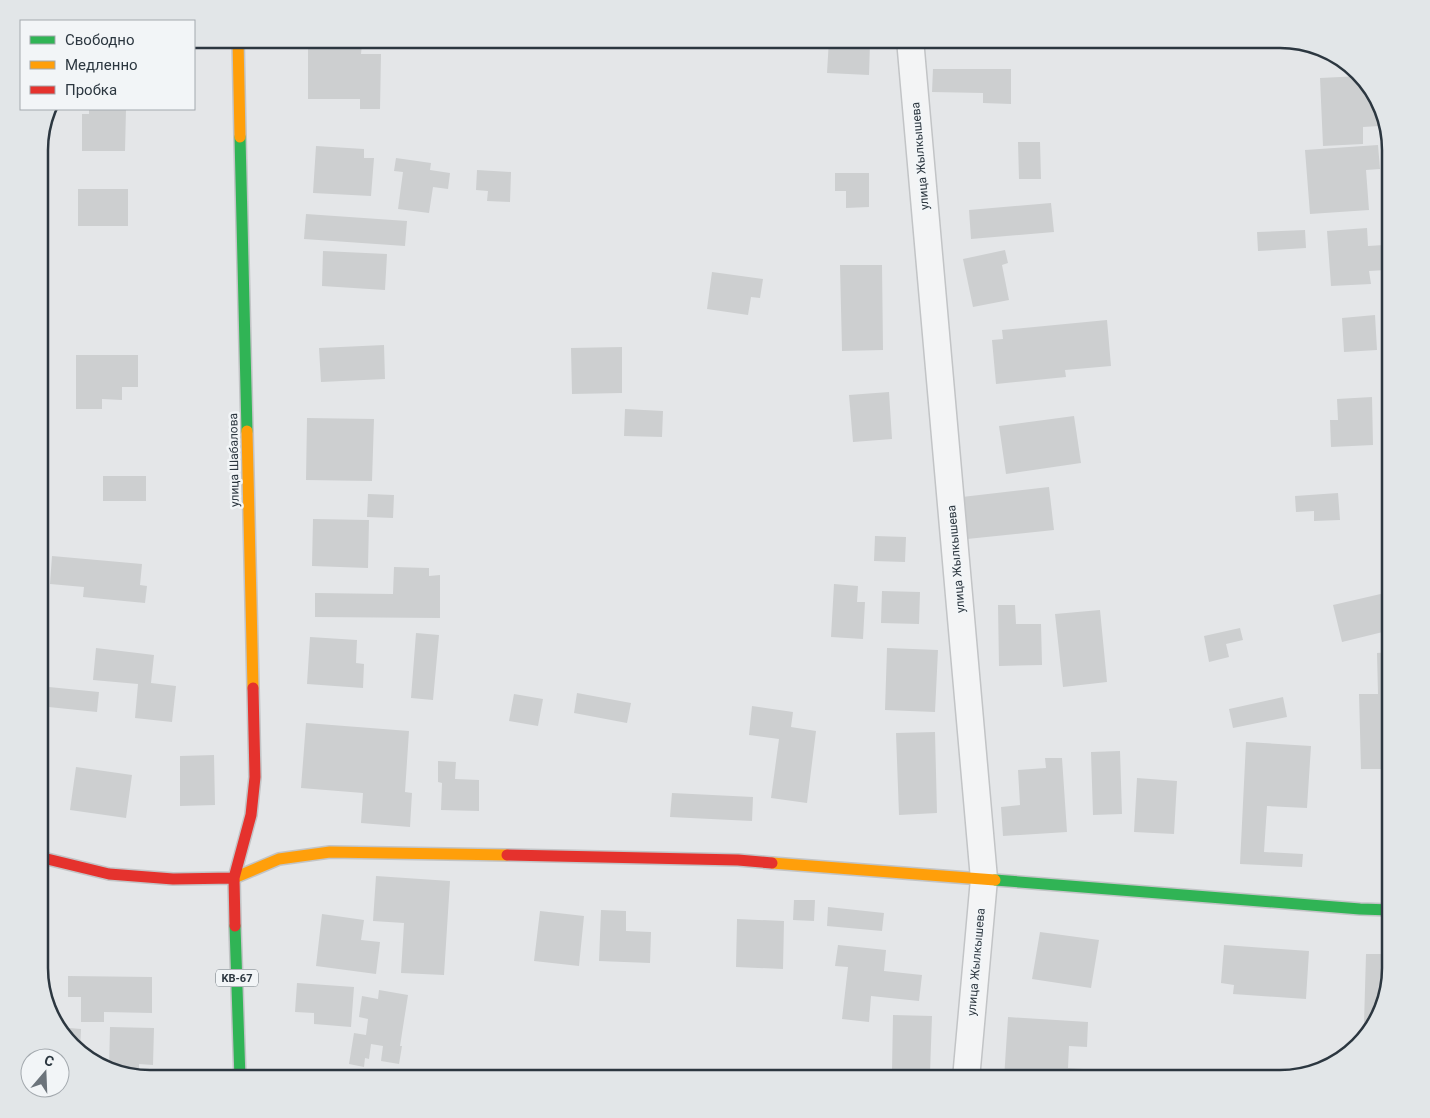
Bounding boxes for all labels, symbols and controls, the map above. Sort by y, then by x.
legend [20,20,195,110]
text: Свободно [65,31,134,49]
text: Медленно [65,56,138,74]
text: Пробка [65,81,117,99]
street label: улица Жылкышева [908,101,932,211]
street label: улица Шабалова [226,413,242,507]
street label: улица Жылкышева [944,504,968,614]
street label: улица Жылкышева [964,907,988,1017]
road number: KB-67 [216,970,258,986]
north arrow [20,1048,70,1098]
text: С [42,1052,56,1070]

